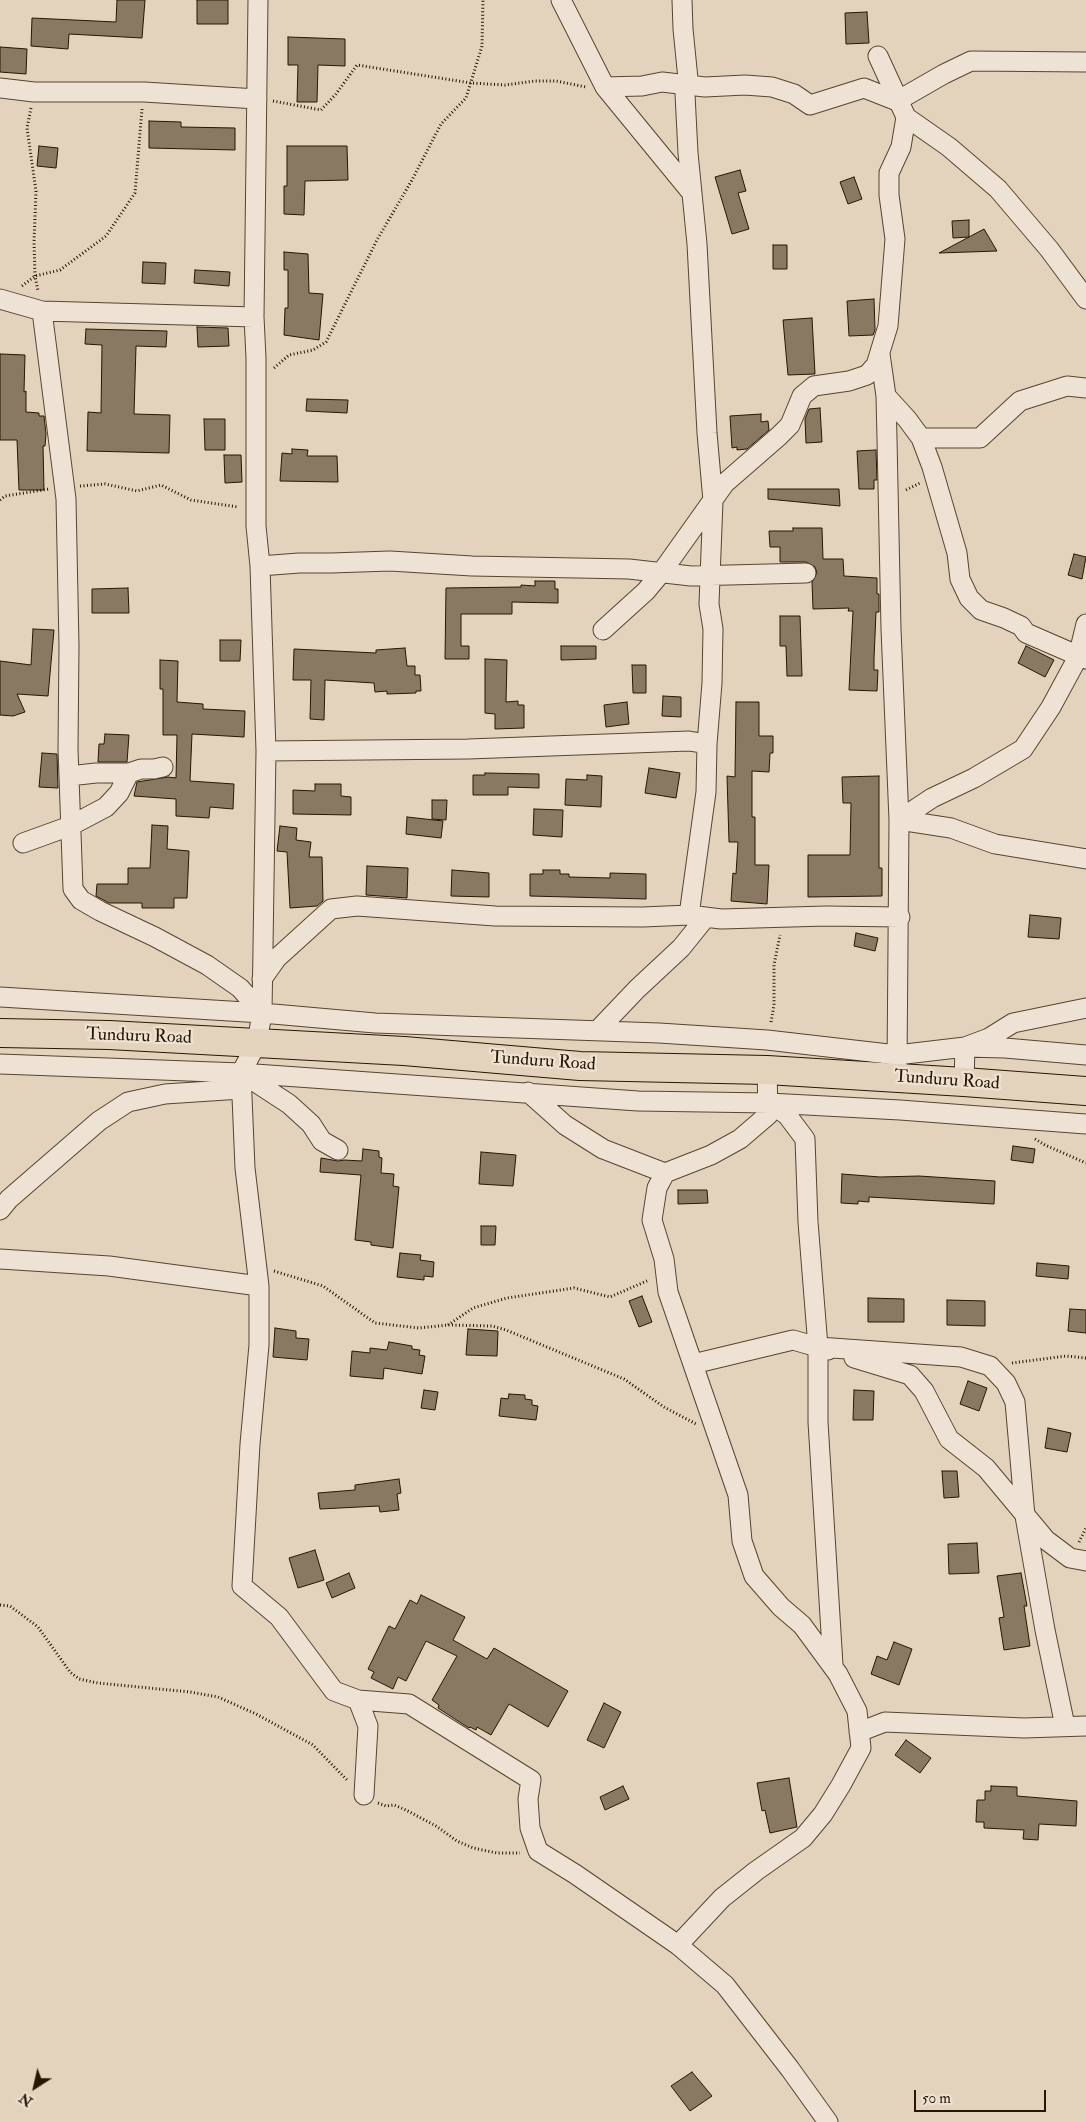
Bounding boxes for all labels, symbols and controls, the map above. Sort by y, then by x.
street label: Tunduru Road [86,1024,192,1050]
street label: Tunduru Road [490,1048,596,1076]
street label: Tunduru Road [894,1067,1000,1095]
north arrow [10,2062,60,2112]
scale bar [916,2080,1048,2112]
text: N [16,2089,36,2110]
text: 50 m [922,2089,951,2108]

